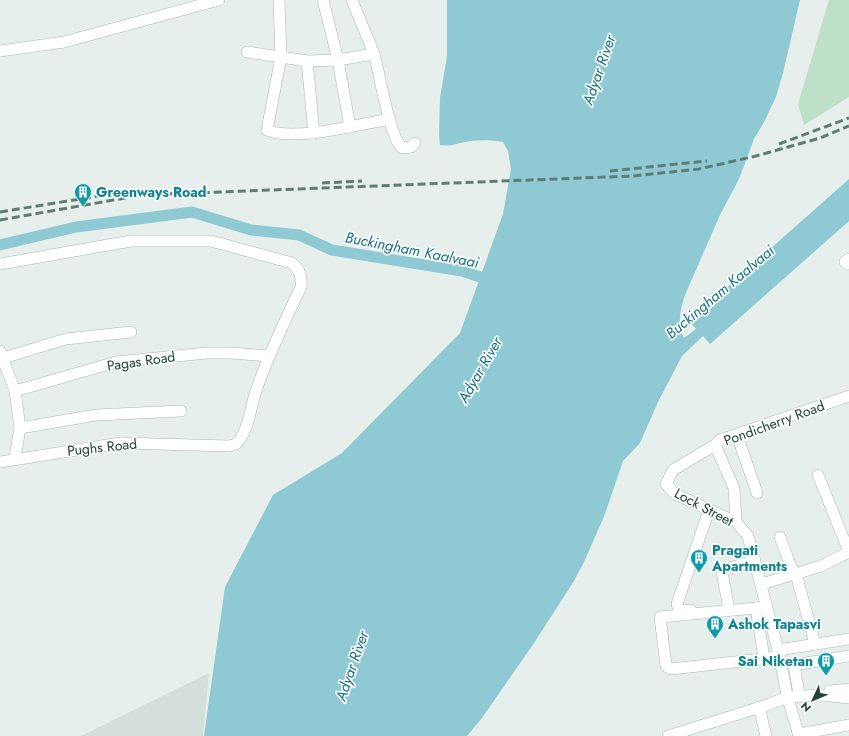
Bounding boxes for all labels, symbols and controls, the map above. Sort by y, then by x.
water label: Adyar River [576,31,622,109]
building icon: Greenways Road [73,182,93,207]
place label: Greenways Road [96,182,206,202]
water label: Buckingham Kaalvaai [343,226,481,274]
water label: Buckingham Kaalvaai [661,240,779,344]
water label: Adyar River [452,332,508,408]
street label: Pagas Road [106,346,176,376]
street label: Pondicherry Road [721,396,827,450]
street label: Pughs Road [66,433,138,461]
street label: Lock Street [671,483,738,531]
place label: Pragati Apartments [711,540,788,576]
building icon: Pragati Apartments [689,548,709,573]
building icon: Ashok Tapasvi [705,614,725,639]
place label: Ashok Tapasvi [727,614,821,634]
water label: Adyar River [329,627,375,705]
place label: Sai Niketan [738,651,813,671]
building icon: Sai Niketan [816,651,836,676]
north arrow [793,680,833,720]
text: N [797,698,815,716]

